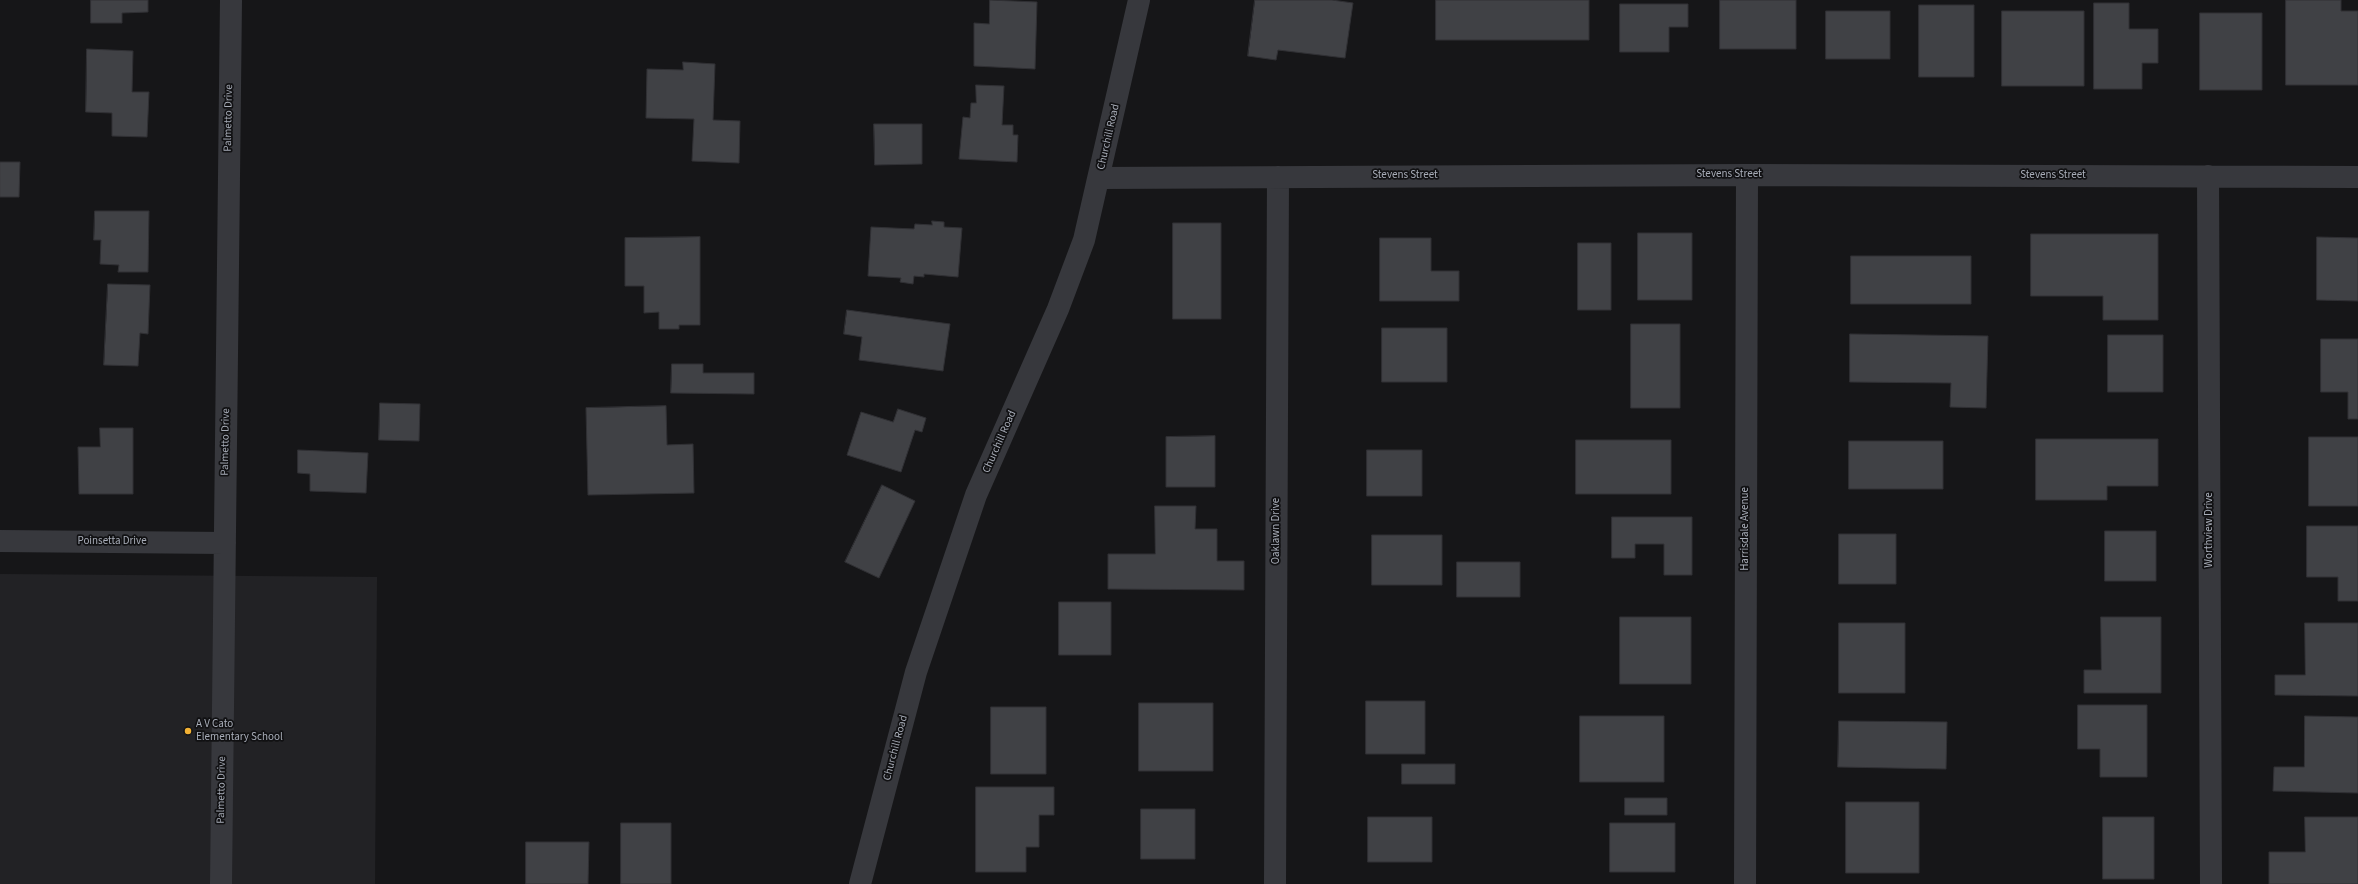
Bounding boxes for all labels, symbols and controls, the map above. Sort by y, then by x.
street label: Palmetto Drive [222,84,236,152]
street label: Churchill Road [1095,103,1123,171]
street label: Stevens Street [1696,168,1762,182]
street label: Stevens Street [1372,169,1438,183]
street label: Stevens Street [2020,169,2086,183]
street label: Palmetto Drive [219,408,233,476]
street label: Churchill Road [980,409,1020,475]
street label: Harrisdale Avenue [1739,487,1753,571]
street label: Worthview Drive [2203,492,2217,568]
street label: Oaklawn Drive [1270,498,1284,564]
street label: Poinsetta Drive [77,535,147,549]
street label: Churchill Road [881,714,911,782]
place label: A V Cato Elementary School [196,718,283,744]
marker: A V Cato Elementary School [183,726,193,736]
street label: Palmetto Drive [215,756,229,824]

